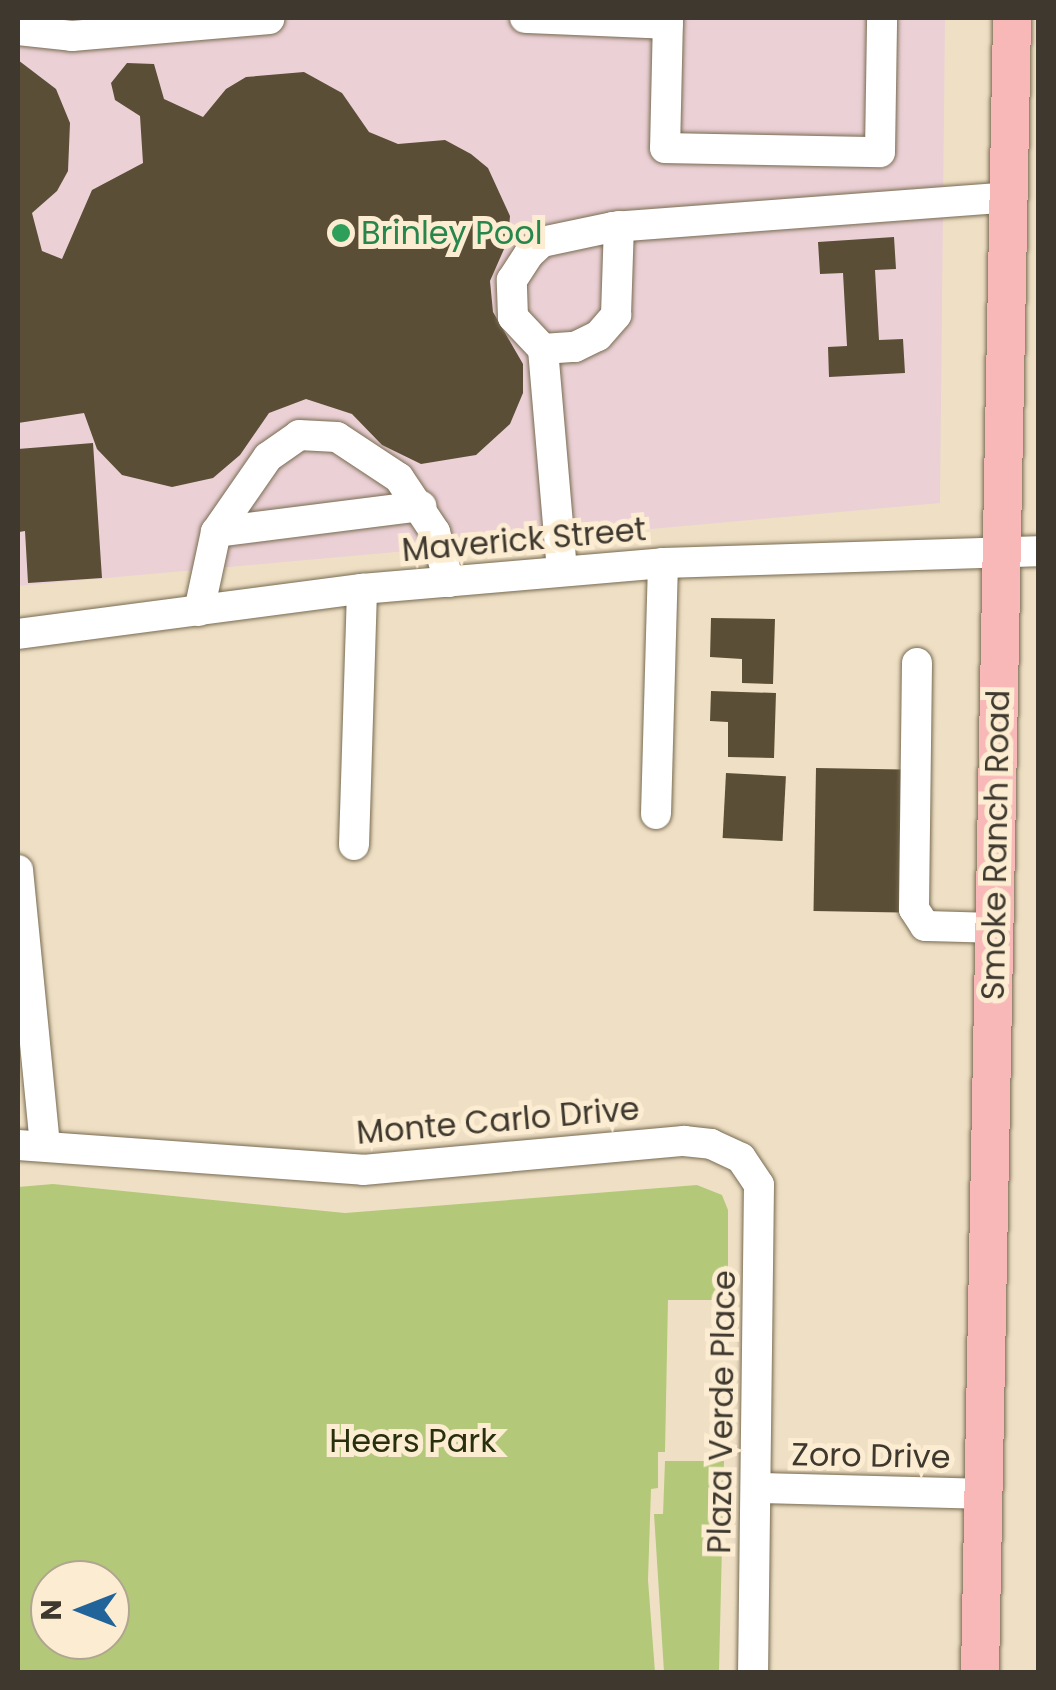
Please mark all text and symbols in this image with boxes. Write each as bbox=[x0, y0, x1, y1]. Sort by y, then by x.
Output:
place label: Brinley Pool bbox=[361, 214, 543, 252]
marker: Brinley Pool bbox=[330, 222, 352, 244]
street label: Maverick Street bbox=[400, 510, 648, 570]
street label: Smoke Ranch Road bbox=[974, 690, 1018, 1000]
street label: Monte Carlo Drive bbox=[355, 1089, 641, 1153]
street label: Plaza Verde Place bbox=[700, 1270, 744, 1554]
park label: Heers Park bbox=[329, 1422, 497, 1460]
street label: Zoro Drive bbox=[791, 1435, 951, 1477]
north arrow bbox=[30, 1560, 130, 1660]
text: N bbox=[32, 1599, 71, 1621]

